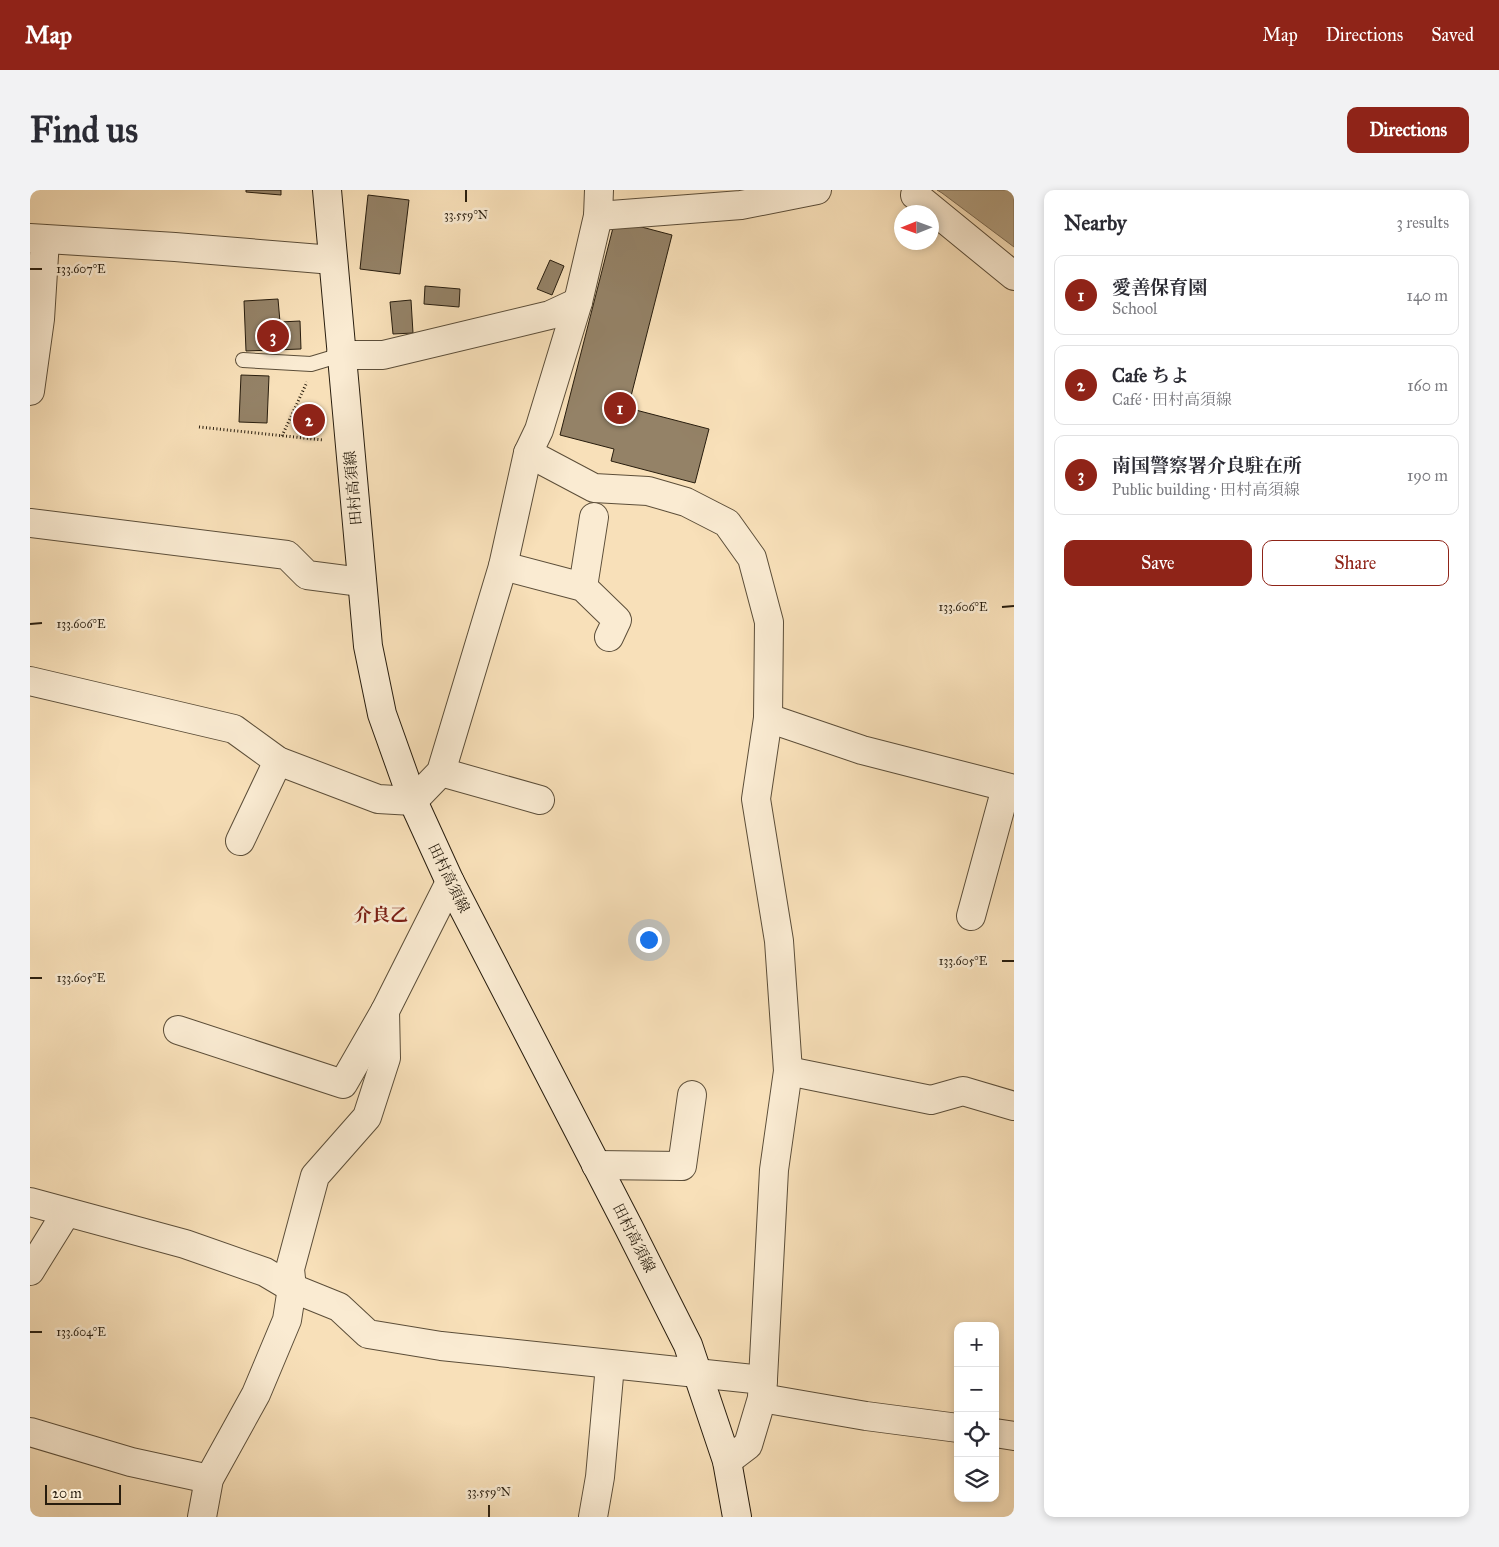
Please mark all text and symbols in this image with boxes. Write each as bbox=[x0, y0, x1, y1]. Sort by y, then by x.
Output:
text: Map bbox=[25, 20, 72, 50]
text: Map bbox=[1262, 24, 1298, 46]
text: Directions bbox=[1326, 24, 1403, 46]
text: Saved bbox=[1431, 24, 1474, 46]
button: Directions bbox=[1347, 107, 1469, 153]
text: Find us bbox=[30, 109, 138, 152]
north arrow bbox=[894, 205, 939, 250]
text: 33.559°N bbox=[444, 208, 488, 222]
text: Nearby bbox=[1064, 210, 1127, 236]
text: 3 results bbox=[1396, 213, 1449, 232]
text: 133.607°E bbox=[56, 262, 106, 276]
text: 愛善保育園 bbox=[1112, 276, 1207, 299]
text: 1 bbox=[1078, 286, 1084, 305]
text: 140 m bbox=[1407, 286, 1448, 305]
text: School bbox=[1112, 299, 1157, 318]
pin: 3 bbox=[257, 317, 289, 355]
text: Cafe ちよ bbox=[1112, 364, 1189, 387]
text: 2 bbox=[1077, 376, 1085, 395]
text: 160 m bbox=[1407, 376, 1448, 395]
pin: 1 bbox=[604, 389, 636, 427]
text: Café · 田村高須線 bbox=[1112, 390, 1232, 409]
pin: 2 bbox=[293, 401, 325, 439]
street label: 田村高須線 bbox=[341, 450, 365, 526]
text: 南国警察署介良駐在所 bbox=[1112, 454, 1302, 477]
text: 3 bbox=[1078, 466, 1084, 485]
text: 190 m bbox=[1407, 466, 1448, 485]
text: Public building · 田村高須線 bbox=[1112, 480, 1300, 499]
button: Save bbox=[1064, 540, 1252, 586]
button: Share bbox=[1262, 540, 1449, 586]
text: 133.606°E bbox=[938, 600, 988, 614]
text: 133.606°E bbox=[56, 617, 106, 631]
street label: 田村高須線 bbox=[424, 840, 474, 916]
district label: 介良乙 bbox=[354, 904, 408, 926]
your location bbox=[636, 927, 662, 953]
text: 133.605°E bbox=[939, 954, 988, 968]
text: 133.605°E bbox=[57, 971, 106, 985]
street label: 田村高須線 bbox=[609, 1200, 659, 1276]
map controls bbox=[954, 1322, 999, 1502]
button: + bbox=[954, 1322, 999, 1367]
text: 133.604°E bbox=[56, 1325, 106, 1339]
button: − bbox=[954, 1367, 999, 1412]
button: locate bbox=[954, 1412, 999, 1457]
button: layers bbox=[954, 1457, 999, 1502]
scale bar bbox=[45, 1482, 121, 1505]
text: 20 m bbox=[52, 1485, 82, 1502]
text: 33.559°N bbox=[467, 1485, 511, 1499]

